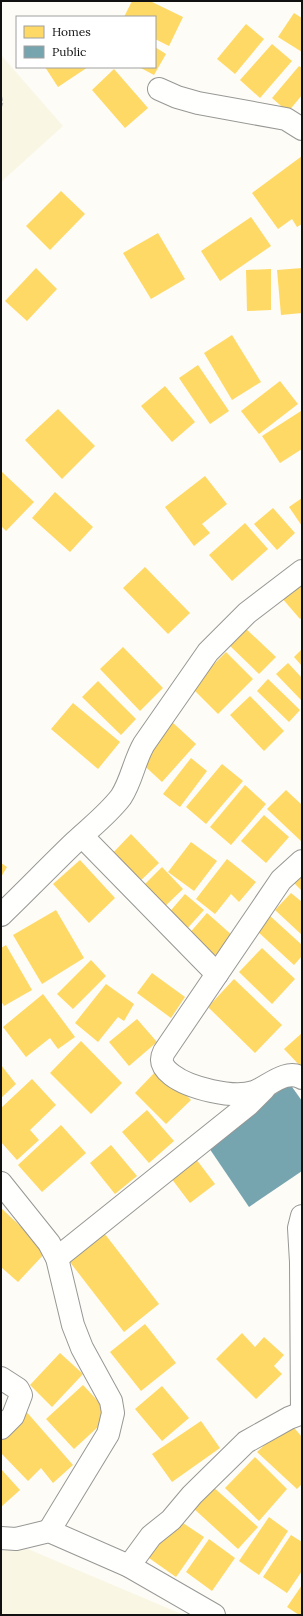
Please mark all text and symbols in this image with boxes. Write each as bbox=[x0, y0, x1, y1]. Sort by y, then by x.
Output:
legend bbox=[16, 16, 156, 68]
text: Homes bbox=[52, 24, 91, 39]
text: Public bbox=[52, 44, 86, 59]

